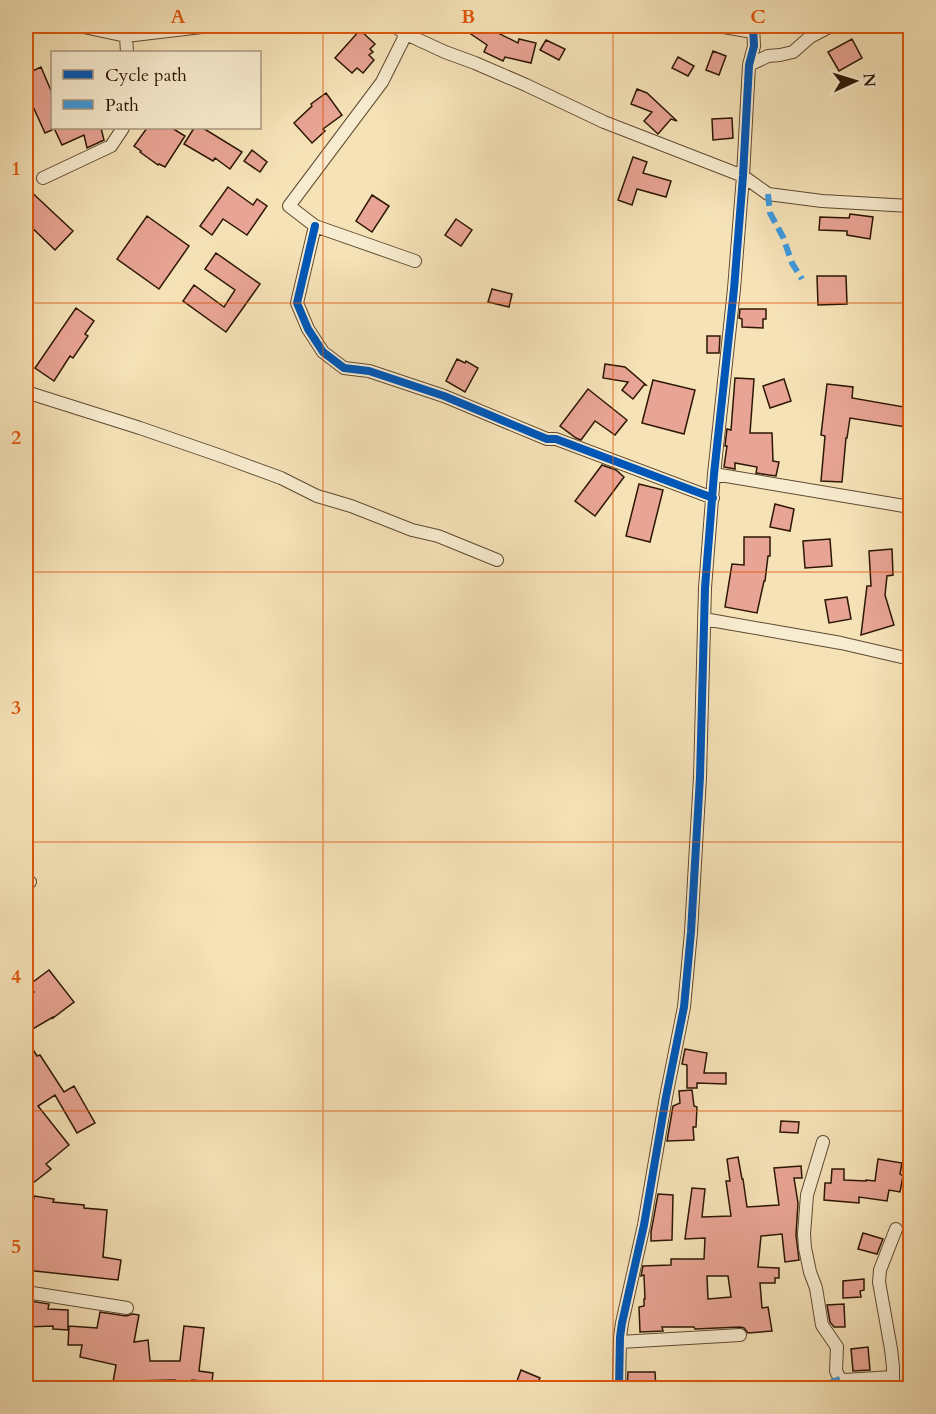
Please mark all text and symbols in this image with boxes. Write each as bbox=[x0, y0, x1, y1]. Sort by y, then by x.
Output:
text: A bbox=[170, 3, 186, 30]
text: B bbox=[461, 3, 475, 30]
text: C bbox=[750, 3, 766, 30]
legend bbox=[51, 51, 261, 129]
north arrow bbox=[825, 51, 885, 111]
text: Cycle path bbox=[105, 63, 187, 88]
text: N bbox=[858, 72, 880, 88]
text: Path bbox=[105, 93, 139, 118]
text: 1 bbox=[11, 155, 21, 182]
text: 2 bbox=[11, 424, 21, 451]
text: 3 bbox=[11, 694, 21, 721]
text: 4 bbox=[11, 963, 21, 990]
text: 5 bbox=[11, 1233, 21, 1260]

